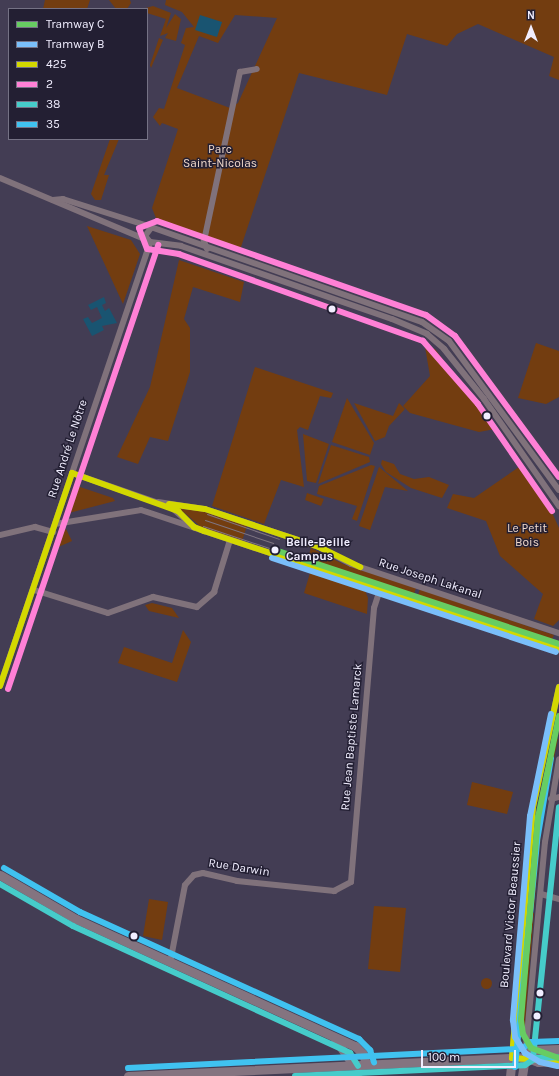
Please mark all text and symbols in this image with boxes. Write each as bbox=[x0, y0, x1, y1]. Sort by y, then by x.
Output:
legend bbox=[8, 8, 148, 140]
north arrow bbox=[511, 8, 551, 48]
text: N bbox=[527, 9, 535, 22]
text: Tramway C bbox=[46, 17, 104, 31]
text: Tramway B bbox=[46, 37, 105, 51]
text: 425 bbox=[46, 57, 66, 71]
text: 2 bbox=[46, 77, 53, 91]
text: 38 bbox=[46, 97, 60, 111]
text: 35 bbox=[46, 117, 60, 131]
park label: Parc Saint-Nicolas bbox=[183, 143, 257, 171]
unlabelled marker bbox=[327, 304, 337, 314]
street label: Rue André Le Nôtre bbox=[45, 398, 91, 500]
unlabelled marker bbox=[482, 411, 492, 421]
park label: Le Petit Bois bbox=[507, 522, 547, 550]
place label: Belle-Beille Campus bbox=[286, 536, 350, 564]
marker: Belle-Beille Campus bbox=[268, 543, 282, 557]
street label: Rue Joseph Lakanal bbox=[377, 556, 483, 602]
street label: Rue Jean Baptiste Lamarck bbox=[338, 663, 366, 811]
street label: Boulevard Victor Beaussier bbox=[497, 841, 525, 989]
street label: Rue Darwin bbox=[207, 856, 271, 880]
unlabelled marker bbox=[129, 931, 139, 941]
unlabelled marker bbox=[535, 988, 545, 998]
unlabelled marker bbox=[532, 1011, 542, 1021]
scale bar bbox=[423, 1042, 518, 1068]
text: 100 m bbox=[428, 1050, 460, 1064]

